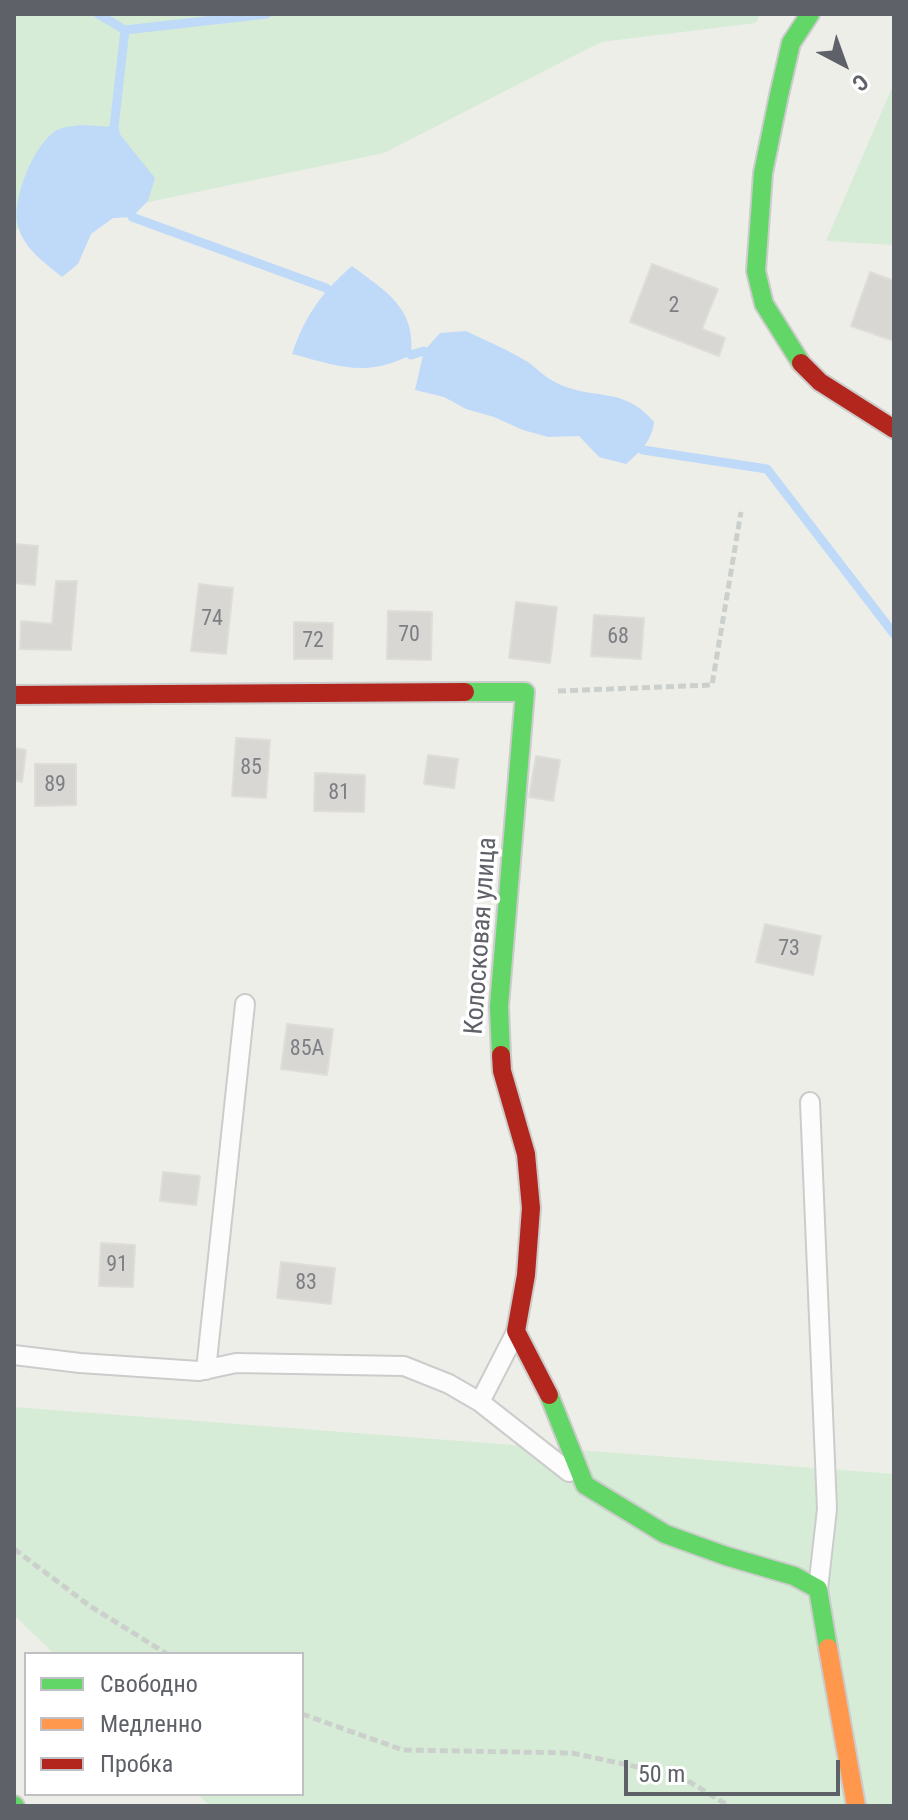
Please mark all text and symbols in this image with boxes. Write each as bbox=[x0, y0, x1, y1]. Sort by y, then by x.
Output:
north arrow bbox=[804, 24, 884, 104]
text: С bbox=[847, 69, 873, 96]
house number: 2 bbox=[669, 293, 679, 319]
house number: 74 bbox=[201, 606, 223, 632]
house number: 70 bbox=[398, 622, 420, 648]
house number: 68 bbox=[607, 624, 629, 650]
house number: 72 bbox=[302, 628, 324, 654]
house number: 85 bbox=[240, 755, 262, 781]
house number: 89 bbox=[44, 772, 66, 798]
house number: 81 bbox=[328, 780, 350, 806]
street label: Колосковая улица bbox=[460, 836, 504, 1036]
house number: 73 bbox=[778, 936, 800, 962]
house number: 85А bbox=[290, 1036, 324, 1062]
house number: 91 bbox=[106, 1252, 128, 1278]
house number: 83 bbox=[295, 1270, 317, 1296]
legend bbox=[24, 1652, 304, 1796]
text: Свободно bbox=[100, 1670, 198, 1698]
text: Медленно bbox=[100, 1710, 202, 1738]
scale bar bbox=[628, 1744, 844, 1794]
text: Пробка bbox=[100, 1750, 173, 1778]
text: 50 m bbox=[638, 1760, 685, 1788]

